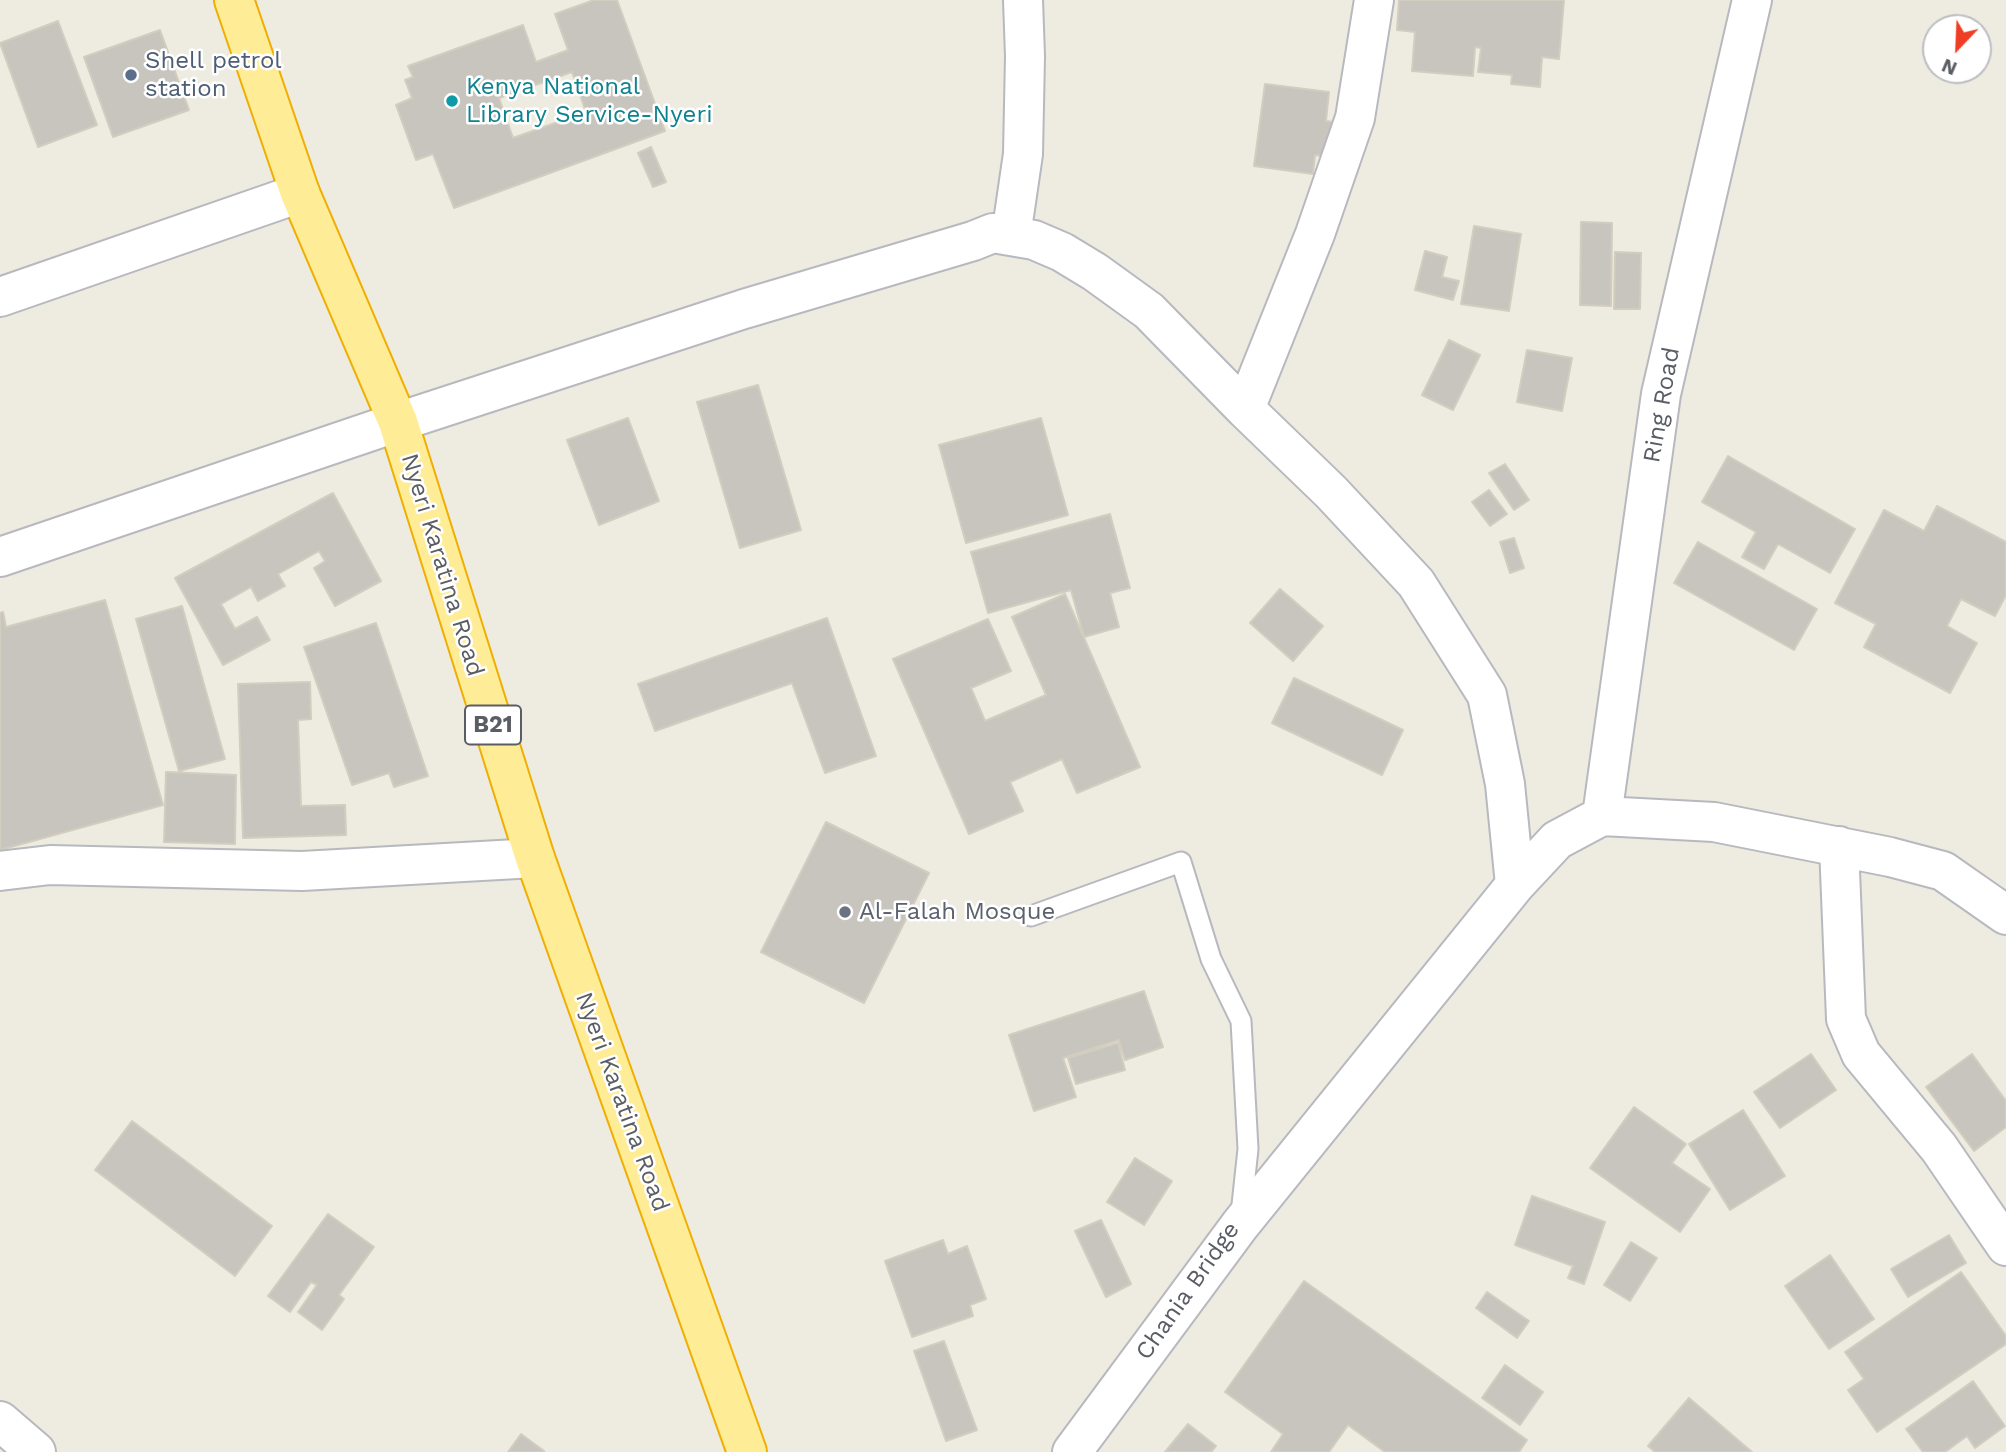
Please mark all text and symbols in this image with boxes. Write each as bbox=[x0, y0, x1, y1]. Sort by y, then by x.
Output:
north arrow bbox=[1922, 14, 1992, 84]
place label: Shell petrol station bbox=[145, 47, 282, 103]
text: N bbox=[1938, 54, 1960, 80]
marker: Shell petrol station bbox=[123, 67, 139, 83]
place label: Kenya National Library Service-Nyeri bbox=[466, 73, 713, 129]
marker: Kenya National Library Service-Nyeri bbox=[444, 93, 460, 109]
street label: Ring Road bbox=[1638, 345, 1686, 465]
street label: Nyeri Karatina Road bbox=[394, 450, 490, 680]
road number: B21 bbox=[465, 706, 521, 744]
place label: Al-Falah Mosque bbox=[859, 898, 1055, 926]
marker: Al-Falah Mosque bbox=[837, 904, 853, 920]
street label: Nyeri Karatina Road bbox=[569, 988, 675, 1216]
street label: Chania Bridge bbox=[1130, 1217, 1246, 1365]

